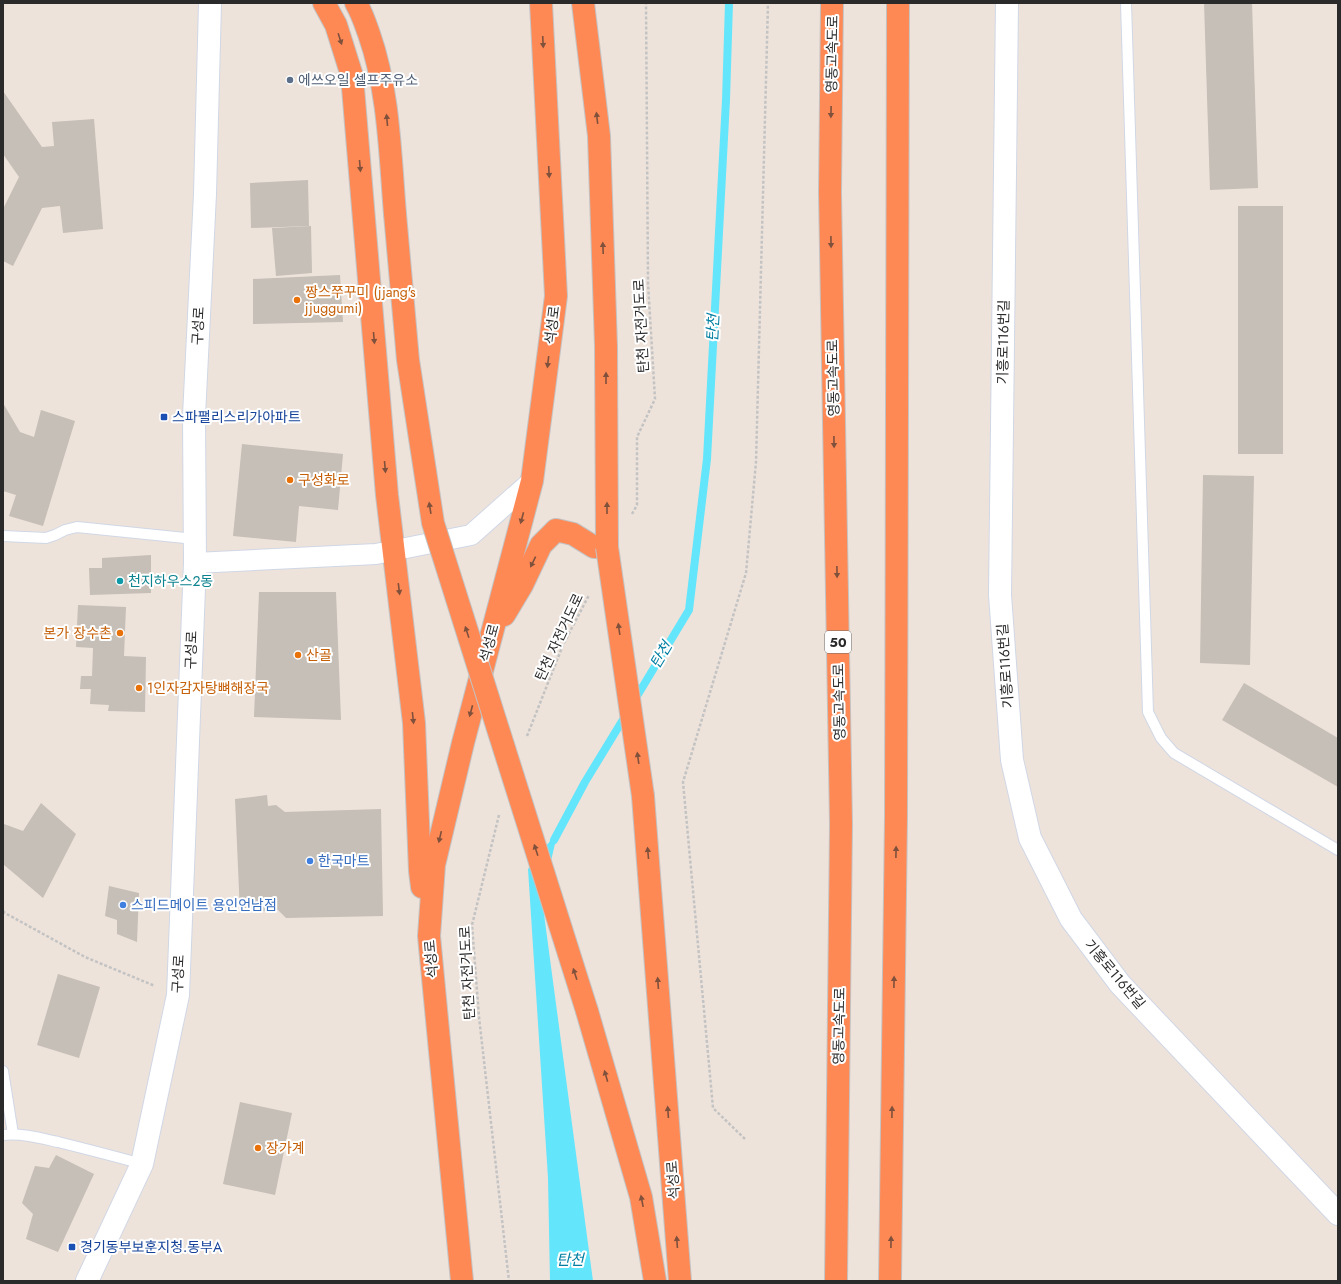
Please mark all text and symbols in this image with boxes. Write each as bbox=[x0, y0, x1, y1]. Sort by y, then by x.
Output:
street label: 영동고속도로 bbox=[821, 15, 843, 93]
one-way arrow bbox=[337, 33, 343, 45]
one-way arrow bbox=[539, 36, 546, 48]
place label: 에쓰오일 셀프주유소 bbox=[298, 70, 418, 90]
marker: 에쓰오일 셀프주유소 bbox=[285, 75, 295, 85]
one-way arrow bbox=[828, 106, 834, 119]
one-way arrow bbox=[594, 112, 600, 124]
one-way arrow bbox=[383, 114, 390, 126]
one-way arrow bbox=[356, 160, 363, 172]
one-way arrow bbox=[546, 166, 553, 178]
one-way arrow bbox=[828, 236, 834, 249]
one-way arrow bbox=[599, 242, 606, 254]
street label: 탄천 자전거도로 bbox=[629, 278, 653, 374]
place label: 짱스쭈꾸미 (jjang's jjuggumi) bbox=[304, 282, 416, 318]
marker: 짱스쭈꾸미 (jjang's jjuggumi) bbox=[292, 295, 302, 305]
street label: 기흥로116번길 bbox=[992, 299, 1014, 385]
street label: 석성로 bbox=[540, 304, 564, 345]
street label: 구성로 bbox=[187, 306, 209, 346]
water label: 탄천 bbox=[701, 311, 725, 342]
one-way arrow bbox=[370, 332, 377, 344]
street label: 영동고속도로 bbox=[822, 339, 844, 417]
one-way arrow bbox=[545, 356, 551, 368]
one-way arrow bbox=[603, 371, 609, 384]
place label: 스파팰리스리가아파트 bbox=[172, 407, 301, 427]
marker: 스파팰리스리가아파트 bbox=[159, 412, 169, 422]
one-way arrow bbox=[831, 436, 838, 448]
one-way arrow bbox=[381, 461, 388, 473]
place label: 구성화로 bbox=[298, 470, 350, 490]
marker: 구성화로 bbox=[285, 475, 295, 485]
one-way arrow bbox=[604, 501, 610, 514]
one-way arrow bbox=[427, 502, 433, 514]
one-way arrow bbox=[519, 512, 525, 524]
one-way arrow bbox=[530, 556, 536, 568]
one-way arrow bbox=[834, 566, 840, 579]
place label: 천지하우스2동 bbox=[128, 571, 213, 591]
marker: 천지하우스2동 bbox=[115, 576, 125, 586]
one-way arrow bbox=[395, 583, 402, 595]
street label: 탄천 자전거도로 bbox=[530, 590, 588, 684]
street label: 석성로 bbox=[474, 622, 504, 664]
place label: 본가 장수촌 bbox=[43, 623, 112, 643]
one-way arrow bbox=[616, 623, 622, 635]
street label: 기흥로116번길 bbox=[992, 623, 1018, 709]
one-way arrow bbox=[464, 626, 470, 638]
marker: 본가 장수촌 bbox=[115, 628, 125, 638]
street label: 구성로 bbox=[180, 630, 202, 670]
road number: 50 bbox=[825, 631, 851, 653]
water label: 탄천 bbox=[644, 636, 679, 672]
place label: 산골 bbox=[306, 645, 332, 665]
marker: 산골 bbox=[293, 650, 303, 660]
street label: 영동고속도로 bbox=[828, 663, 850, 741]
place label: 1인자감자탕뼈해장국 bbox=[147, 678, 269, 698]
marker: 1인자감자탕뼈해장국 bbox=[134, 683, 144, 693]
one-way arrow bbox=[468, 705, 474, 717]
one-way arrow bbox=[410, 712, 417, 724]
one-way arrow bbox=[635, 752, 641, 764]
one-way arrow bbox=[437, 831, 443, 844]
one-way arrow bbox=[533, 843, 539, 855]
one-way arrow bbox=[893, 845, 899, 858]
one-way arrow bbox=[645, 847, 651, 859]
place label: 한국마트 bbox=[318, 851, 370, 871]
marker: 한국마트 bbox=[305, 856, 315, 866]
place label: 스피드메이트 용인언남점 bbox=[131, 895, 277, 915]
marker: 스피드메이트 용인언남점 bbox=[118, 900, 128, 910]
street label: 탄천 자전거도로 bbox=[455, 925, 479, 1021]
street label: 기흥로116번길 bbox=[1080, 935, 1150, 1013]
street label: 석성로 bbox=[419, 939, 443, 979]
street label: 구성로 bbox=[167, 954, 189, 994]
one-way arrow bbox=[572, 967, 578, 979]
one-way arrow bbox=[891, 975, 897, 988]
one-way arrow bbox=[655, 977, 662, 989]
street label: 영동고속도로 bbox=[828, 987, 850, 1065]
one-way arrow bbox=[603, 1070, 609, 1082]
one-way arrow bbox=[664, 1106, 671, 1118]
one-way arrow bbox=[889, 1106, 896, 1118]
place label: 장가계 bbox=[266, 1138, 305, 1158]
marker: 장가계 bbox=[253, 1143, 263, 1153]
street label: 석성로 bbox=[662, 1160, 684, 1200]
one-way arrow bbox=[638, 1195, 644, 1207]
one-way arrow bbox=[888, 1235, 894, 1248]
one-way arrow bbox=[674, 1236, 681, 1248]
place label: 경기동부보훈지청.동부A bbox=[80, 1237, 223, 1257]
marker: 경기동부보훈지청.동부A bbox=[67, 1242, 77, 1252]
water label: 탄천 bbox=[556, 1249, 586, 1271]

